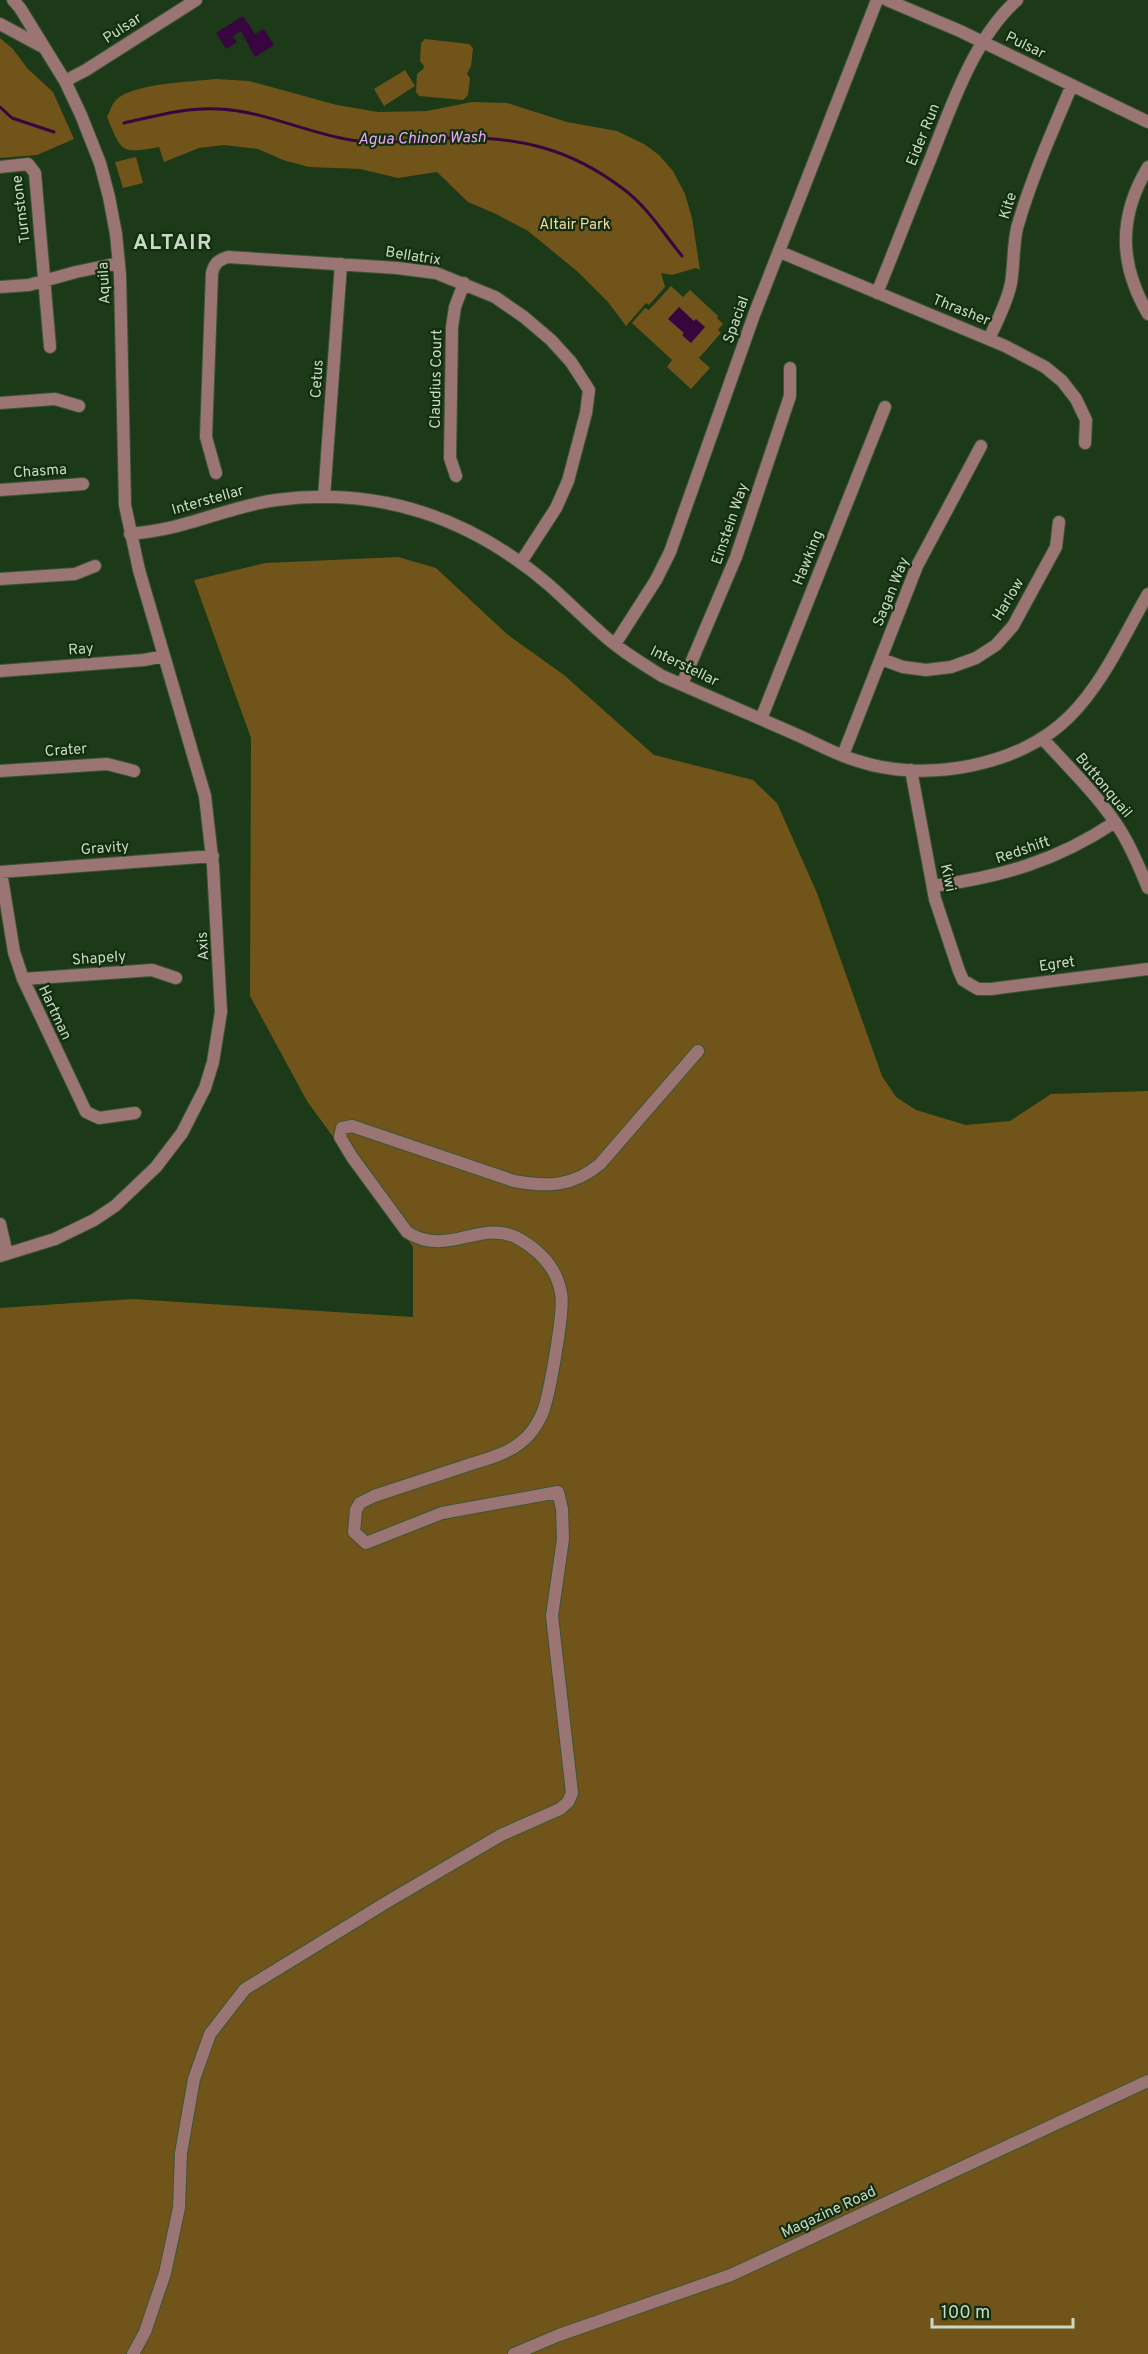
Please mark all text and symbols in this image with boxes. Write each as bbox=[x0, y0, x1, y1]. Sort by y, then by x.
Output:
street label: Pulsar bbox=[100, 9, 146, 49]
street label: Pulsar bbox=[1002, 28, 1048, 64]
street label: Eider Run bbox=[903, 101, 945, 169]
water label: Agua Chinon Wash bbox=[358, 128, 486, 150]
street label: Turnstone bbox=[8, 174, 36, 244]
street label: Kite bbox=[996, 190, 1022, 222]
park label: Altair Park bbox=[539, 216, 611, 235]
district label: ALTAIR bbox=[133, 230, 213, 257]
street label: Bellatrix bbox=[384, 243, 442, 271]
street label: Aquila bbox=[94, 261, 116, 305]
street label: Thrasher bbox=[929, 291, 993, 331]
street label: Spacial bbox=[720, 294, 754, 346]
street label: Claudius Court bbox=[427, 329, 447, 429]
street label: Cetus bbox=[307, 359, 329, 399]
street label: Chasma bbox=[12, 461, 68, 483]
street label: Einstein Way bbox=[708, 481, 754, 567]
street label: Interstellar bbox=[170, 482, 246, 520]
street label: Hawking bbox=[789, 528, 829, 588]
street label: Sagan Way bbox=[869, 554, 915, 630]
street label: Harlow bbox=[989, 575, 1029, 625]
street label: Ray bbox=[68, 640, 95, 660]
street label: Interstellar bbox=[647, 642, 722, 692]
street label: Crater bbox=[44, 740, 88, 762]
street label: Buttonquail bbox=[1070, 750, 1136, 822]
street label: Redshift bbox=[993, 833, 1053, 869]
street label: Gravity bbox=[80, 838, 130, 860]
street label: Kiwi bbox=[935, 862, 959, 894]
street label: Axis bbox=[194, 931, 214, 961]
street label: Shapely bbox=[71, 948, 127, 970]
street label: Egret bbox=[1038, 953, 1076, 977]
street label: Hartman bbox=[33, 982, 75, 1044]
street label: Magazine Road bbox=[779, 2183, 879, 2243]
scale bar bbox=[932, 2291, 1073, 2329]
text: 100 m bbox=[941, 2302, 990, 2325]

